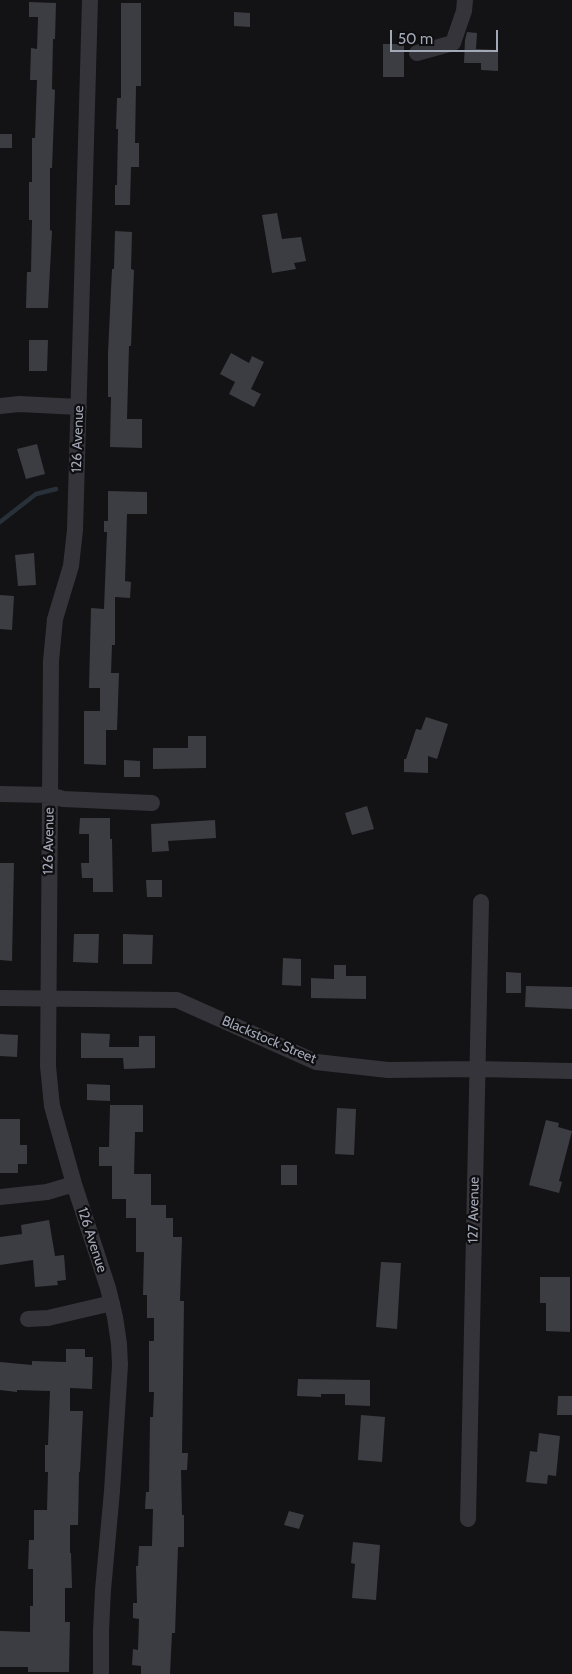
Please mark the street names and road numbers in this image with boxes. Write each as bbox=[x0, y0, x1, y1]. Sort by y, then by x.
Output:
street label: 126 Avenue bbox=[68, 405, 88, 473]
street label: 126 Avenue bbox=[40, 807, 58, 875]
street label: Blackstock Street bbox=[219, 1013, 319, 1067]
street label: 127 Avenue bbox=[465, 1177, 483, 1243]
street label: 126 Avenue bbox=[74, 1205, 110, 1275]

